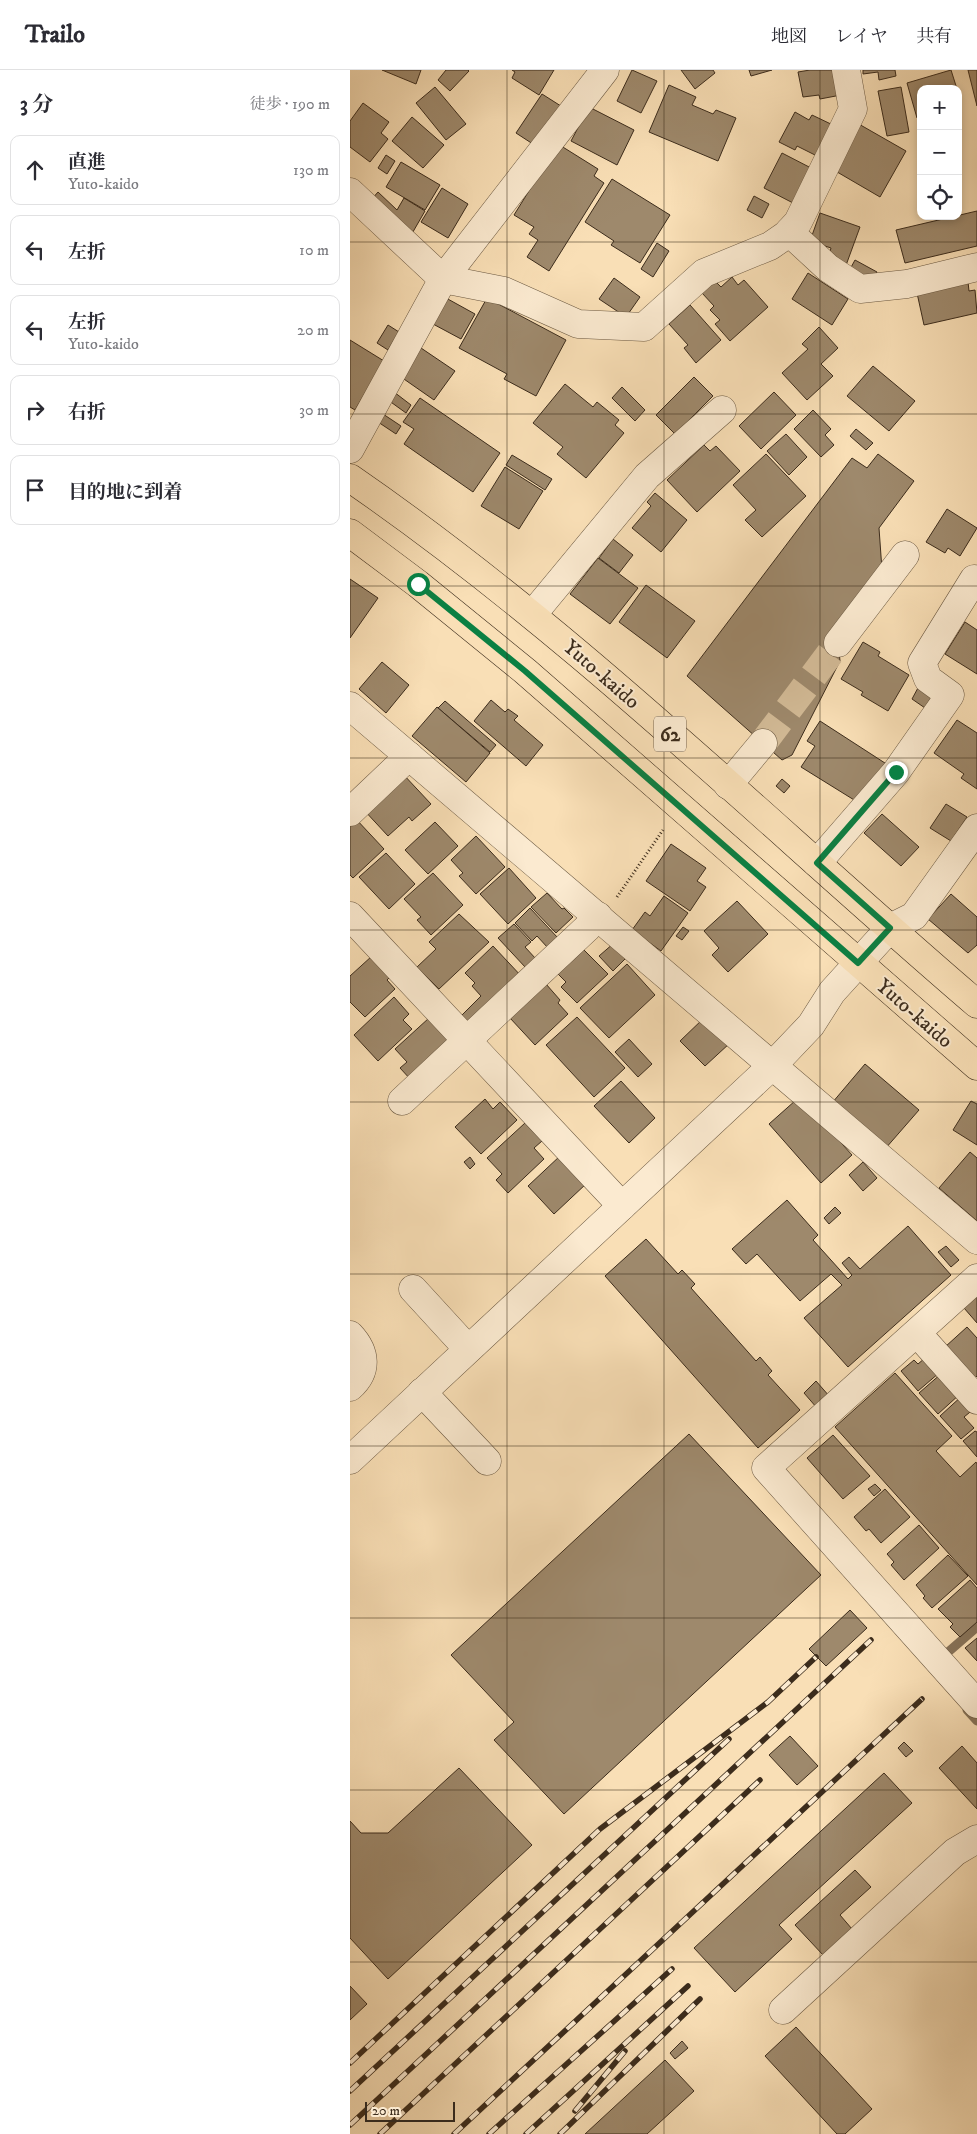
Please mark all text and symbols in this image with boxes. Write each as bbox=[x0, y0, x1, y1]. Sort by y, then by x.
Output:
text: Trailo bbox=[25, 20, 85, 50]
text: 地図 bbox=[771, 26, 807, 48]
text: レイヤ bbox=[835, 26, 888, 48]
text: 共有 bbox=[916, 26, 952, 48]
map controls bbox=[917, 85, 962, 220]
button: + bbox=[917, 85, 962, 130]
text: 3 分 bbox=[20, 92, 53, 118]
text: 徒歩 · 190 m bbox=[249, 94, 330, 114]
button: − bbox=[917, 130, 962, 175]
text: 直進 bbox=[68, 151, 106, 174]
icon: ahead bbox=[21, 156, 49, 184]
text: 130 m bbox=[293, 160, 329, 180]
text: Yuto-kaido bbox=[68, 174, 139, 194]
button: locate bbox=[917, 175, 962, 220]
icon: left bbox=[21, 236, 49, 264]
text: 10 m bbox=[299, 240, 329, 260]
text: 左折 bbox=[68, 241, 106, 264]
text: 左折 bbox=[68, 311, 106, 334]
icon: left bbox=[21, 316, 49, 344]
text: 20 m bbox=[297, 320, 329, 340]
text: Yuto-kaido bbox=[68, 334, 139, 354]
icon: right bbox=[21, 396, 49, 424]
text: 30 m bbox=[299, 400, 329, 420]
text: 右折 bbox=[68, 401, 106, 424]
icon: arrive bbox=[21, 476, 49, 504]
text: 目的地に到着 bbox=[68, 481, 182, 504]
route start bbox=[407, 573, 430, 596]
street label: Yuto-kaido bbox=[558, 634, 645, 715]
road number: 62 bbox=[654, 716, 686, 752]
route end bbox=[885, 761, 908, 784]
street label: Yuto-kaido bbox=[871, 973, 958, 1054]
scale bar bbox=[365, 2099, 455, 2122]
text: 20 m bbox=[372, 2102, 400, 2120]

